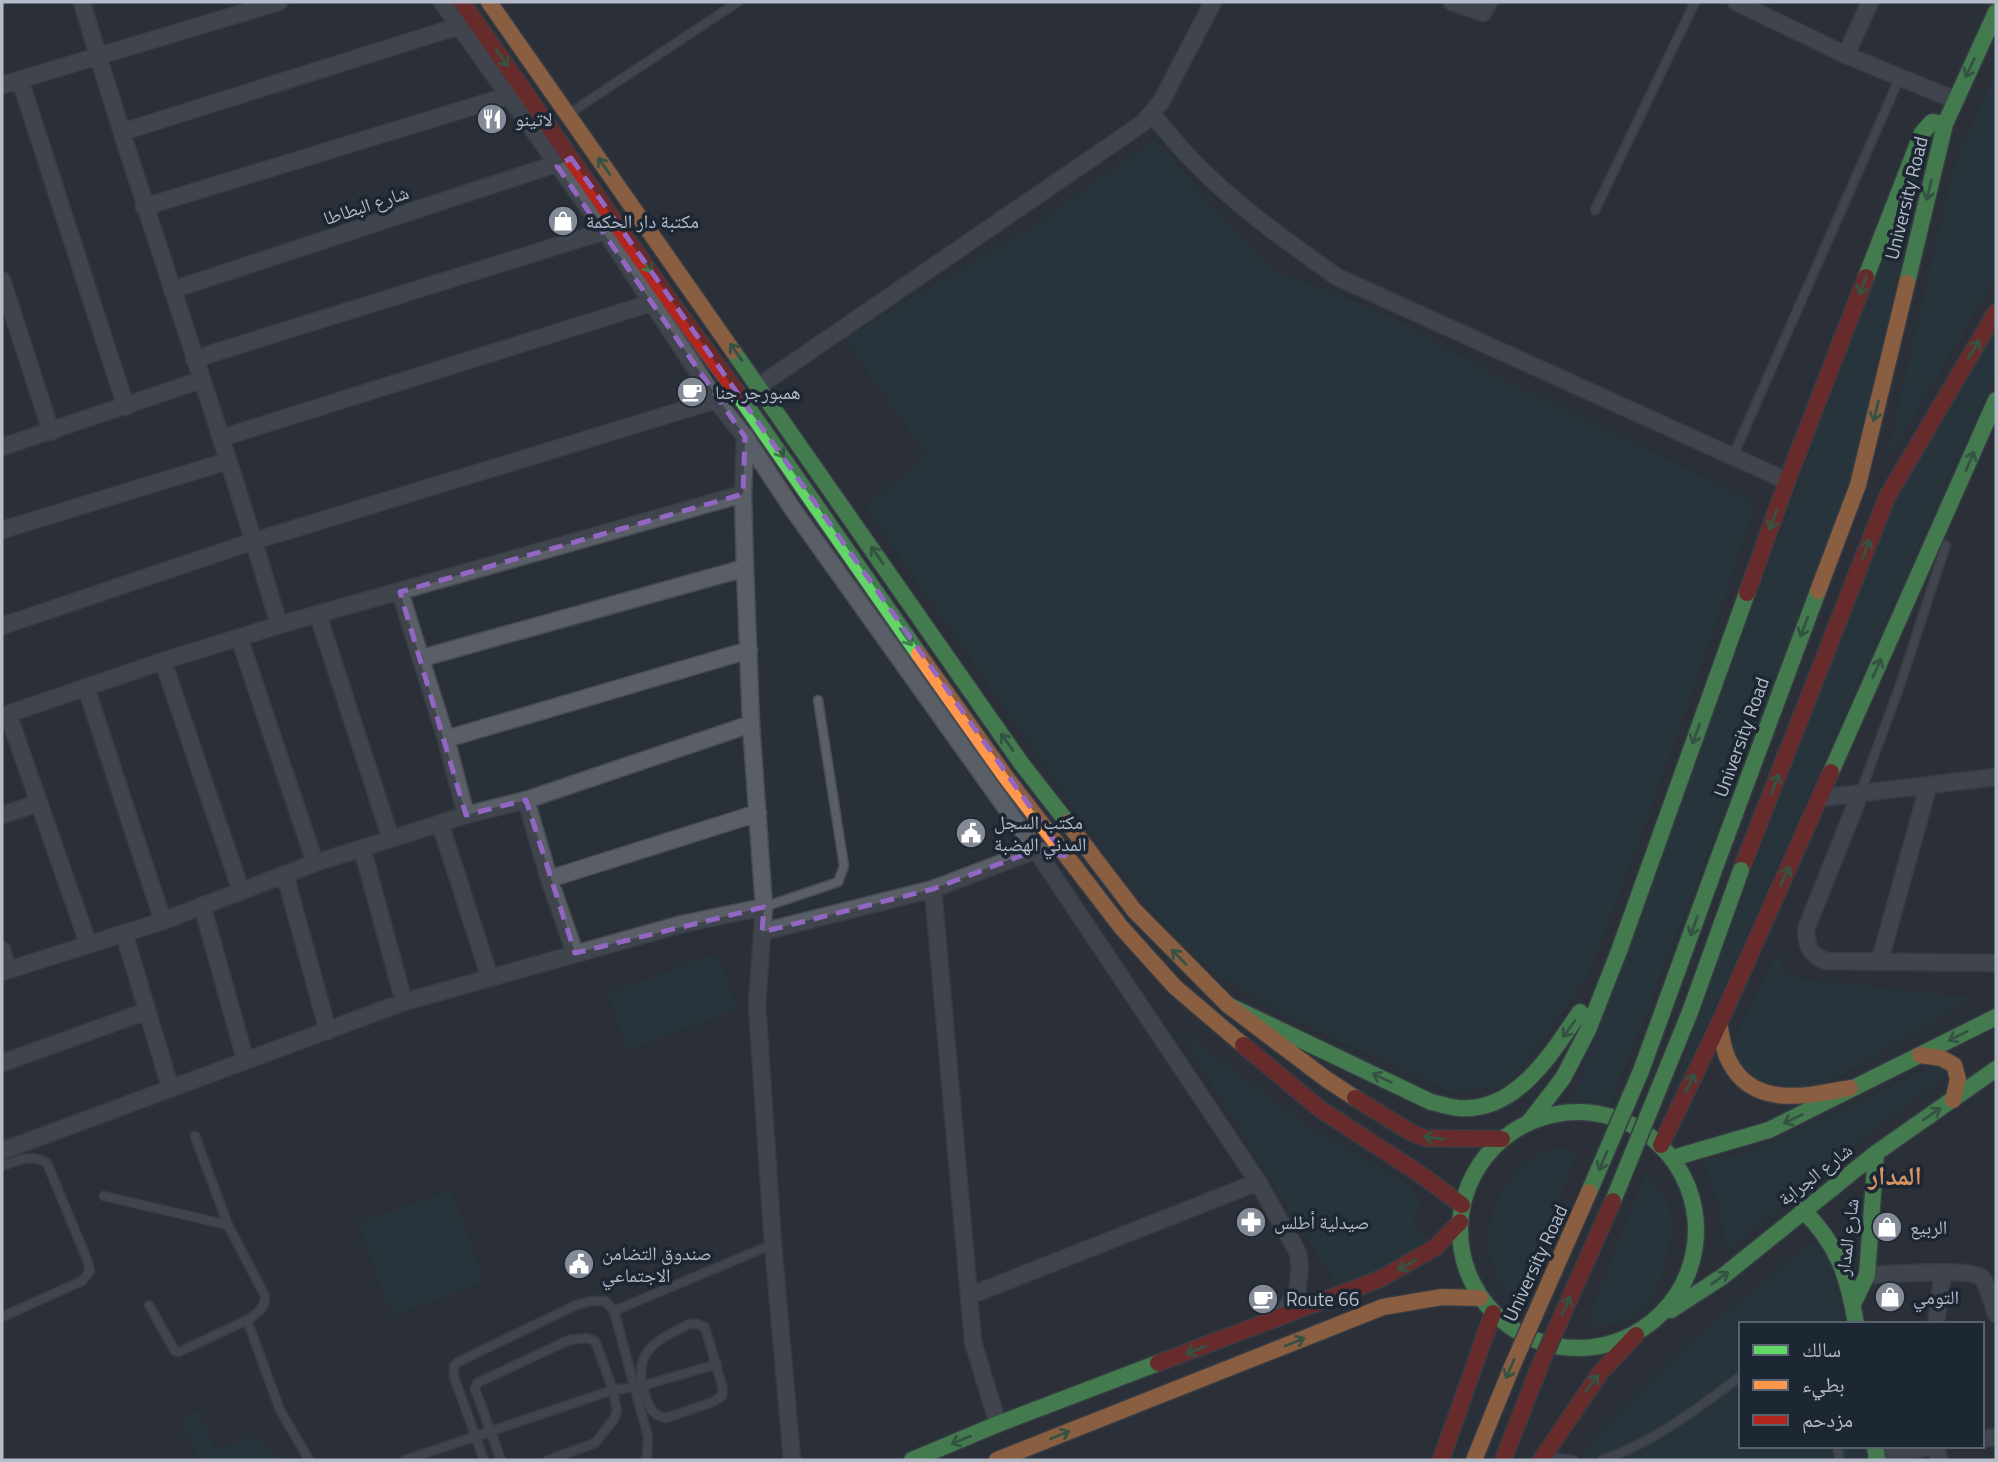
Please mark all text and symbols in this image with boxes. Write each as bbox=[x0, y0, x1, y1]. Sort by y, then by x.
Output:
one-way arrow bbox=[495, 48, 509, 67]
one-way arrow bbox=[1963, 56, 1976, 78]
restaurant icon: لاتينو bbox=[475, 102, 509, 136]
place label: لاتينو bbox=[515, 104, 553, 133]
street label: University Road bbox=[1876, 133, 1935, 262]
one-way arrow bbox=[597, 157, 612, 176]
street label: شارع البطاطا bbox=[319, 177, 412, 232]
one-way arrow bbox=[1922, 178, 1935, 201]
shop icon: مكتبة دار الحكمة bbox=[546, 204, 580, 238]
place label: مكتبة دار الحكمة bbox=[586, 206, 699, 235]
one-way arrow bbox=[639, 254, 653, 273]
one-way arrow bbox=[1856, 273, 1869, 295]
one-way arrow bbox=[1968, 340, 1982, 360]
one-way arrow bbox=[728, 343, 743, 362]
cafe icon: همبورجر جنا bbox=[675, 375, 709, 409]
place label: همبورجر جنا bbox=[715, 377, 801, 406]
one-way arrow bbox=[1868, 399, 1882, 422]
one-way arrow bbox=[771, 439, 785, 458]
one-way arrow bbox=[1964, 450, 1977, 472]
one-way arrow bbox=[1766, 509, 1778, 531]
one-way arrow bbox=[1861, 539, 1874, 561]
one-way arrow bbox=[870, 546, 884, 565]
one-way arrow bbox=[1797, 615, 1809, 637]
one-way arrow bbox=[899, 627, 914, 646]
one-way arrow bbox=[1871, 658, 1884, 679]
street label: University Road bbox=[1705, 673, 1776, 801]
one-way arrow bbox=[1689, 723, 1701, 745]
one-way arrow bbox=[1000, 733, 1014, 752]
one-way arrow bbox=[1769, 773, 1782, 795]
place label: مكتب السجل المدني الهضبة bbox=[994, 807, 1087, 860]
public building icon: مكتب السجل المدني الهضبة bbox=[954, 816, 988, 850]
one-way arrow bbox=[1778, 866, 1792, 887]
one-way arrow bbox=[1686, 915, 1699, 937]
one-way arrow bbox=[1171, 949, 1188, 966]
one-way arrow bbox=[1562, 1019, 1576, 1038]
one-way arrow bbox=[1948, 1029, 1969, 1043]
one-way arrow bbox=[1372, 1071, 1393, 1084]
one-way arrow bbox=[1684, 1073, 1698, 1094]
one-way arrow bbox=[1922, 1107, 1941, 1121]
one-way arrow bbox=[1783, 1113, 1804, 1126]
one-way arrow bbox=[1423, 1132, 1446, 1145]
street label: شارع الجرابة bbox=[1771, 1135, 1858, 1212]
one-way arrow bbox=[1596, 1150, 1609, 1171]
district label: المدار bbox=[1867, 1156, 1922, 1195]
street label: شارع المدار bbox=[1827, 1197, 1866, 1278]
street label: University Road bbox=[1495, 1200, 1574, 1326]
pharmacy icon: صيدلية أطلس bbox=[1234, 1205, 1268, 1239]
place label: صيدلية أطلس bbox=[1274, 1207, 1369, 1236]
shop icon: الربيع bbox=[1870, 1210, 1904, 1244]
place label: الربيع bbox=[1910, 1212, 1947, 1241]
place label: صندوق التضامن الاجتماعي bbox=[602, 1238, 712, 1291]
public building icon: صندوق التضامن الاجتماعي bbox=[562, 1247, 596, 1281]
one-way arrow bbox=[1397, 1258, 1417, 1272]
one-way arrow bbox=[1710, 1271, 1729, 1285]
shop icon: التومي bbox=[1873, 1280, 1907, 1314]
cafe icon: Route 66 bbox=[1246, 1282, 1280, 1316]
place label: التومي bbox=[1913, 1282, 1959, 1313]
place label: Route 66 bbox=[1286, 1284, 1359, 1313]
one-way arrow bbox=[1560, 1296, 1573, 1318]
legend bbox=[1739, 1322, 1984, 1448]
text: سالك bbox=[1802, 1333, 1841, 1365]
one-way arrow bbox=[1283, 1334, 1305, 1347]
one-way arrow bbox=[1186, 1345, 1208, 1357]
one-way arrow bbox=[1503, 1357, 1516, 1379]
text: بطيء bbox=[1802, 1368, 1845, 1401]
one-way arrow bbox=[1585, 1374, 1600, 1393]
text: مزدحم bbox=[1802, 1403, 1853, 1435]
one-way arrow bbox=[1049, 1427, 1071, 1440]
one-way arrow bbox=[950, 1434, 972, 1447]

